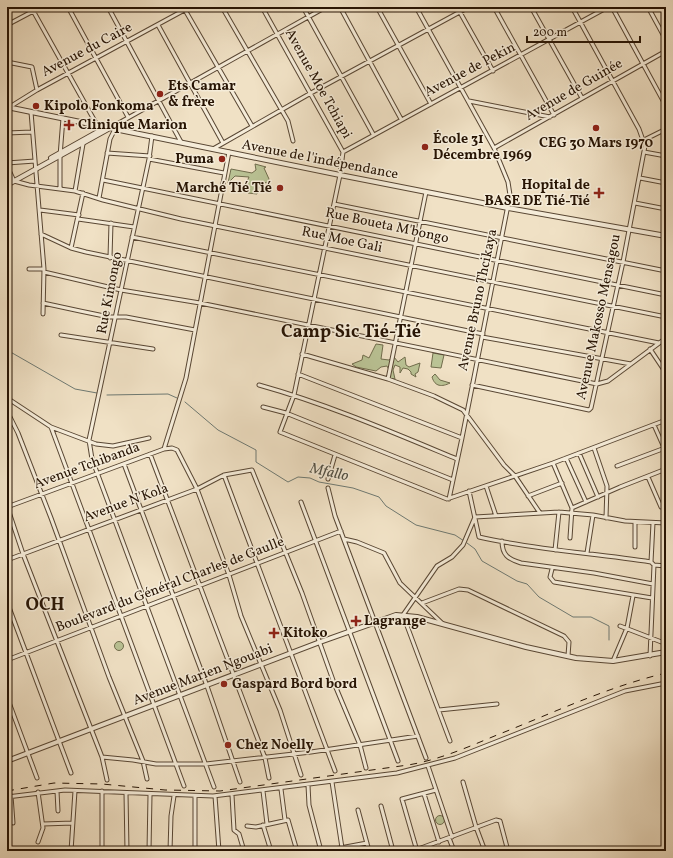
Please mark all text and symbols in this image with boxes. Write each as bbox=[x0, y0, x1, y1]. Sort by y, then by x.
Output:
street label: Avenue du Caire bbox=[38, 18, 136, 82]
scale bar bbox=[527, 18, 640, 44]
text: 200 m bbox=[533, 25, 567, 41]
street label: Avenue Moe Tchiapi bbox=[280, 26, 356, 142]
street label: Avenue de Pekin bbox=[421, 38, 519, 102]
street label: Avenue de Guinée bbox=[522, 54, 627, 126]
place label: Ets Camar & frère bbox=[168, 77, 236, 112]
marker: Ets Camar & frère bbox=[155, 89, 165, 99]
place label: Kipolo Fonkoma bbox=[44, 97, 154, 116]
marker: Kipolo Fonkoma bbox=[31, 101, 41, 111]
place label: Clinique Marion bbox=[78, 116, 187, 135]
marker: Clinique Marion bbox=[63, 119, 75, 131]
marker: CEG 30 Mars 1970 bbox=[591, 123, 601, 133]
place label: École 31 Décembre 1969 bbox=[433, 130, 532, 165]
place label: CEG 30 Mars 1970 bbox=[539, 134, 653, 153]
street label: Avenue de l'indépendance bbox=[240, 136, 400, 185]
marker: École 31 Décembre 1969 bbox=[420, 142, 430, 152]
place label: Puma bbox=[175, 150, 214, 169]
marker: Puma bbox=[217, 154, 227, 164]
place label: Hopital de BASE DE Tié-Tié bbox=[485, 176, 590, 211]
place label: Marché Tié Tié bbox=[176, 179, 272, 198]
marker: Marché Tié Tié bbox=[275, 183, 285, 193]
marker: Hopital de BASE DE Tié-Tié bbox=[593, 187, 605, 199]
street label: Rue Boueta M'bongo bbox=[323, 204, 451, 248]
street label: Rue Moe Gali bbox=[300, 222, 384, 258]
street label: Avenue Bruno Thcikaya bbox=[454, 227, 502, 373]
street label: Avenue Makosso Mensagou bbox=[572, 232, 626, 402]
street label: Rue Kimongo bbox=[93, 250, 127, 336]
district label: Camp Sic Tié-Tié bbox=[281, 320, 421, 345]
street label: Avenue Tchibanda bbox=[31, 438, 143, 494]
water label: Mfallo bbox=[307, 458, 350, 487]
street label: Avenue N'Kola bbox=[81, 479, 171, 527]
street label: Boulevard du Général Charles de Gaulle bbox=[53, 532, 287, 637]
district label: OCH bbox=[25, 593, 65, 618]
place label: Lagrange bbox=[364, 612, 426, 631]
marker: Lagrange bbox=[351, 616, 361, 626]
place label: Kitoko bbox=[283, 624, 328, 643]
marker: Kitoko bbox=[268, 627, 280, 639]
street label: Avenue Marien Ngouabi bbox=[130, 640, 276, 710]
place label: Gaspard Bord bord bbox=[232, 675, 358, 694]
marker: Gaspard Bord bord bbox=[219, 679, 229, 689]
place label: Chez Noelly bbox=[236, 736, 314, 755]
marker: Chez Noelly bbox=[223, 740, 233, 750]

